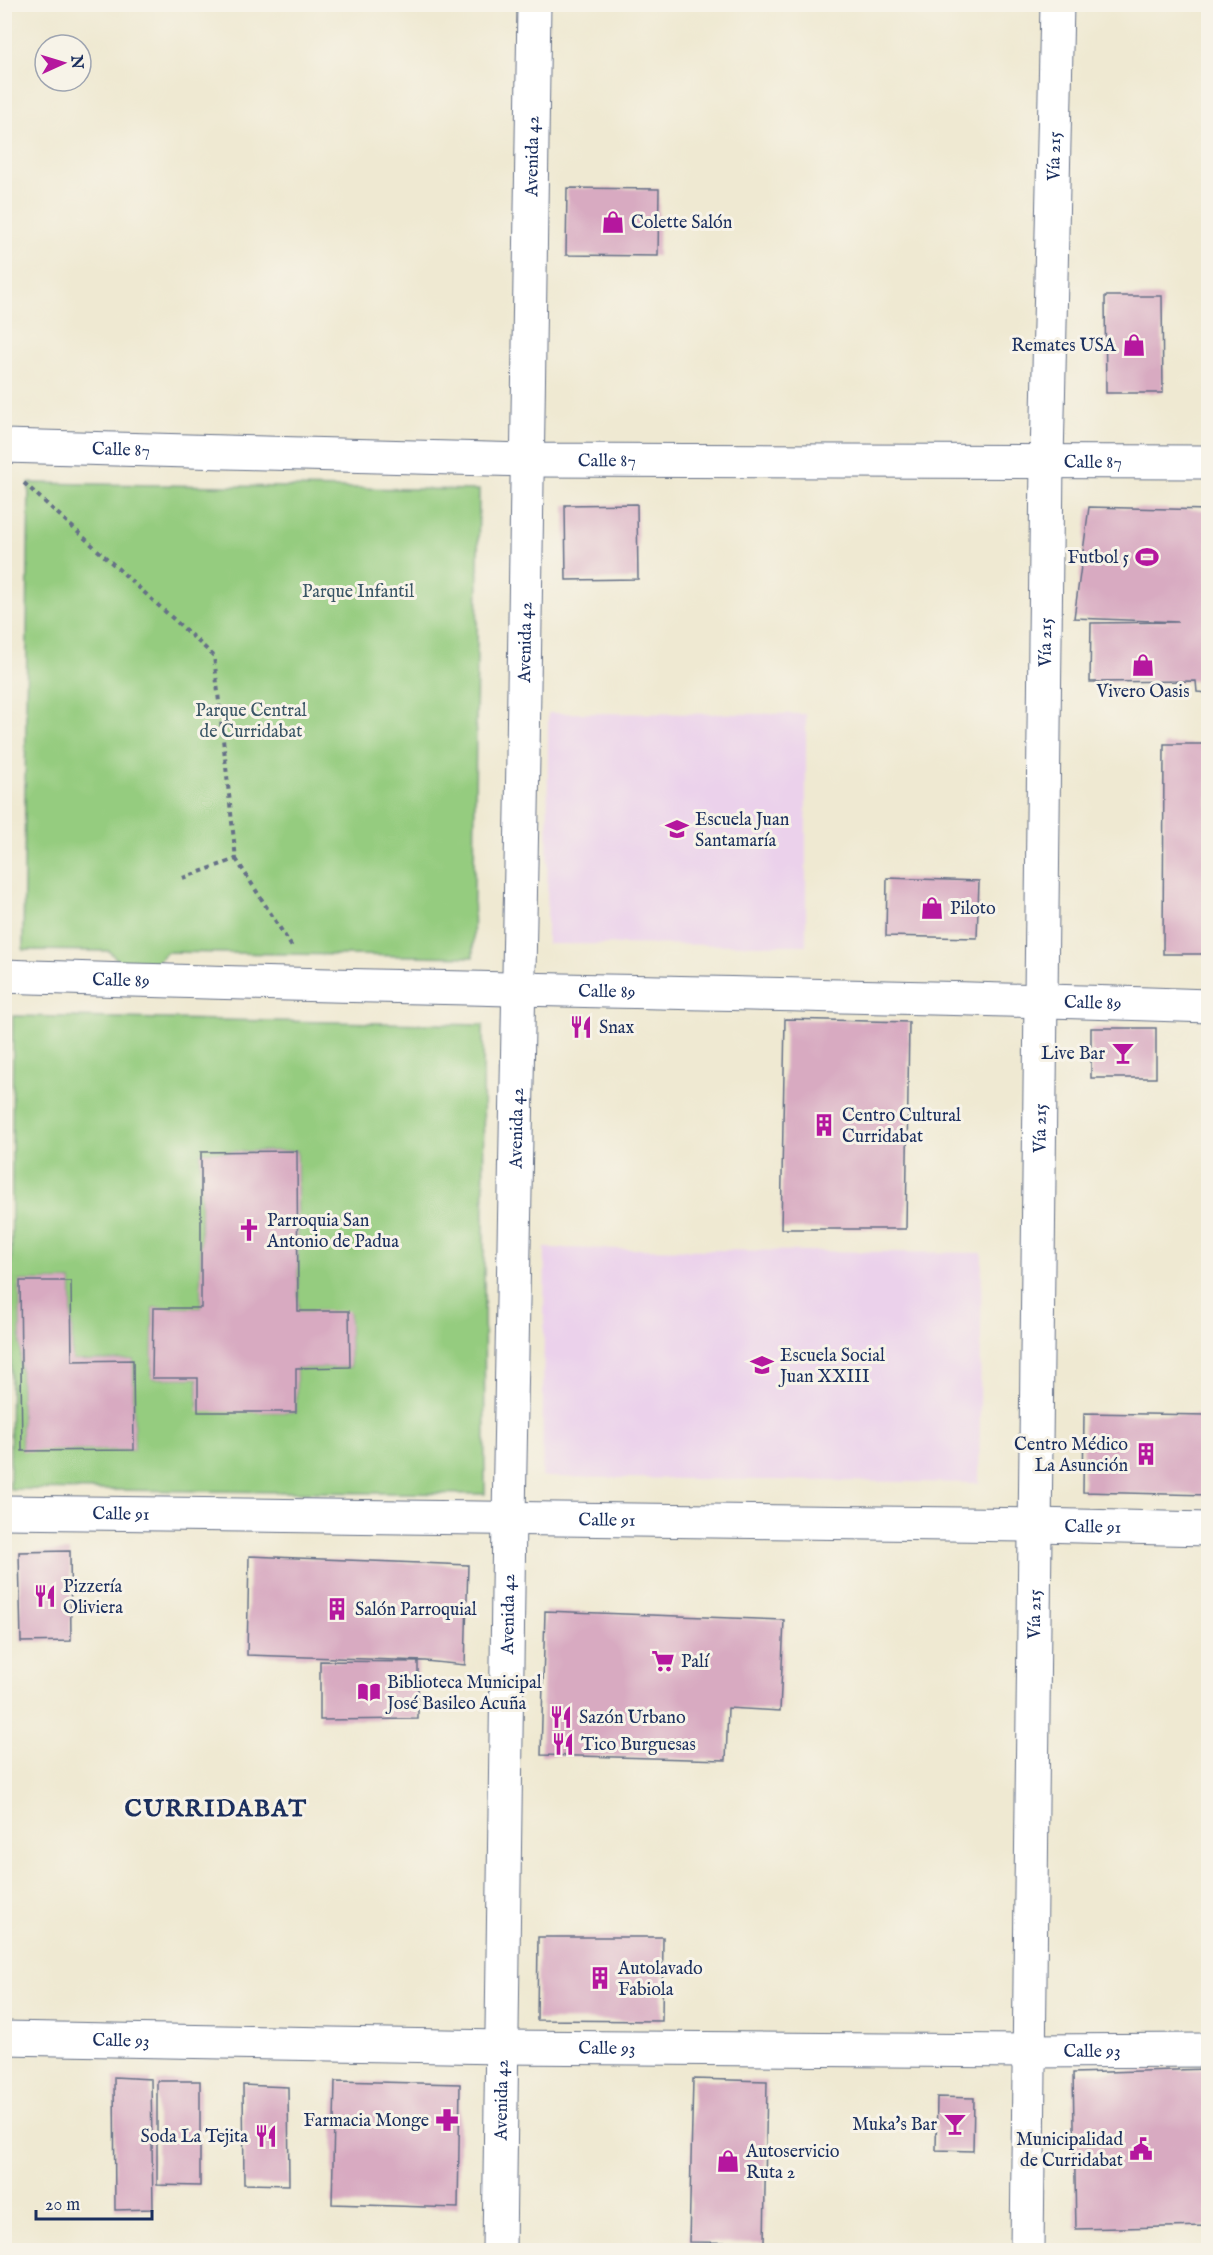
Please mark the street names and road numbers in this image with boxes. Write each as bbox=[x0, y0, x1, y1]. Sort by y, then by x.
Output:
street label: Avenida 42 bbox=[521, 116, 545, 198]
street label: Vía 215 bbox=[1043, 131, 1067, 182]
street label: Calle 87 bbox=[92, 438, 150, 463]
street label: Calle 87 bbox=[578, 450, 636, 473]
street label: Calle 87 bbox=[1064, 452, 1122, 475]
street label: Avenida 42 bbox=[514, 602, 538, 684]
street label: Vía 215 bbox=[1035, 617, 1058, 668]
street label: Calle 89 bbox=[92, 969, 150, 994]
street label: Calle 89 bbox=[578, 980, 636, 1005]
street label: Calle 89 bbox=[1064, 991, 1122, 1016]
street label: Avenida 42 bbox=[505, 1088, 530, 1170]
street label: Vía 215 bbox=[1029, 1103, 1053, 1154]
street label: Calle 91 bbox=[92, 1503, 150, 1527]
street label: Calle 91 bbox=[578, 1509, 636, 1533]
street label: Calle 91 bbox=[1064, 1516, 1122, 1540]
street label: Avenida 42 bbox=[497, 1573, 521, 1656]
street label: Vía 215 bbox=[1024, 1589, 1047, 1640]
street label: Calle 93 bbox=[92, 2030, 150, 2054]
street label: Calle 93 bbox=[578, 2038, 636, 2061]
street label: Calle 93 bbox=[1063, 2040, 1121, 2064]
street label: Avenida 42 bbox=[490, 2059, 515, 2142]

